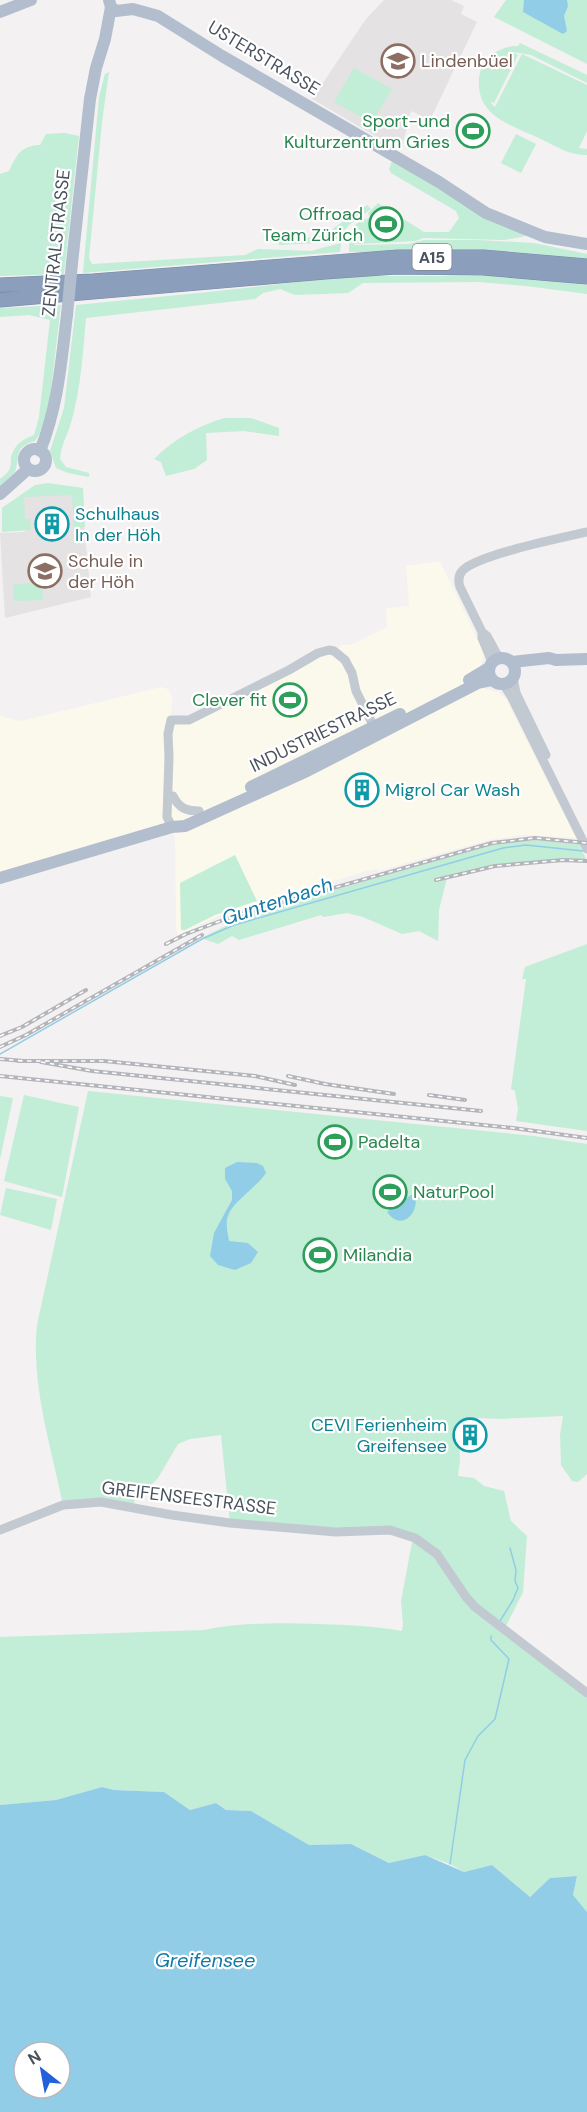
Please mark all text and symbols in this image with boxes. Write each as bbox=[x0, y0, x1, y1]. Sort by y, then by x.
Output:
street label: USTERSTRASSE bbox=[203, 15, 325, 101]
school or university icon: Lindenbüel bbox=[380, 43, 416, 79]
place label: Lindenbüel bbox=[421, 49, 513, 73]
place label: Sport-und Kulturzentrum Gries bbox=[284, 109, 450, 154]
sports icon: Sport-und Kulturzentrum Gries bbox=[455, 113, 491, 149]
street label: ZENTRALSTRASSE bbox=[36, 168, 76, 318]
place label: Offroad Team Zürich bbox=[262, 202, 363, 247]
sports icon: Offroad Team Zürich bbox=[368, 206, 404, 242]
road number: A15 bbox=[412, 244, 452, 270]
place label: Schulhaus In der Höh bbox=[75, 502, 161, 547]
building icon: Schulhaus In der Höh bbox=[34, 506, 70, 542]
place label: Schule in der Höh bbox=[68, 549, 143, 594]
school or university icon: Schule in der Höh bbox=[27, 553, 63, 589]
sports icon: Clever fit bbox=[272, 682, 308, 718]
street label: INDUSTRIESTRASSE bbox=[246, 686, 400, 778]
place label: Clever fit bbox=[192, 688, 267, 712]
building icon: Migrol Car Wash bbox=[344, 772, 380, 808]
place label: Migrol Car Wash bbox=[385, 778, 520, 802]
water label: Guntenbach bbox=[218, 871, 336, 931]
sports icon: Padelta bbox=[317, 1124, 353, 1160]
place label: Padelta bbox=[358, 1130, 420, 1154]
sports icon: NaturPool bbox=[372, 1174, 408, 1210]
place label: NaturPool bbox=[413, 1180, 494, 1204]
sports icon: Milandia bbox=[302, 1237, 338, 1273]
place label: Milandia bbox=[343, 1243, 412, 1267]
place label: CEVI Ferienheim Greifensee bbox=[311, 1413, 447, 1458]
building icon: CEVI Ferienheim Greifensee bbox=[452, 1417, 488, 1453]
street label: GREIFENSEESTRASSE bbox=[100, 1475, 278, 1521]
water label: Greifensee bbox=[155, 1947, 255, 1973]
north arrow bbox=[12, 2040, 72, 2100]
text: N bbox=[24, 2046, 45, 2070]

